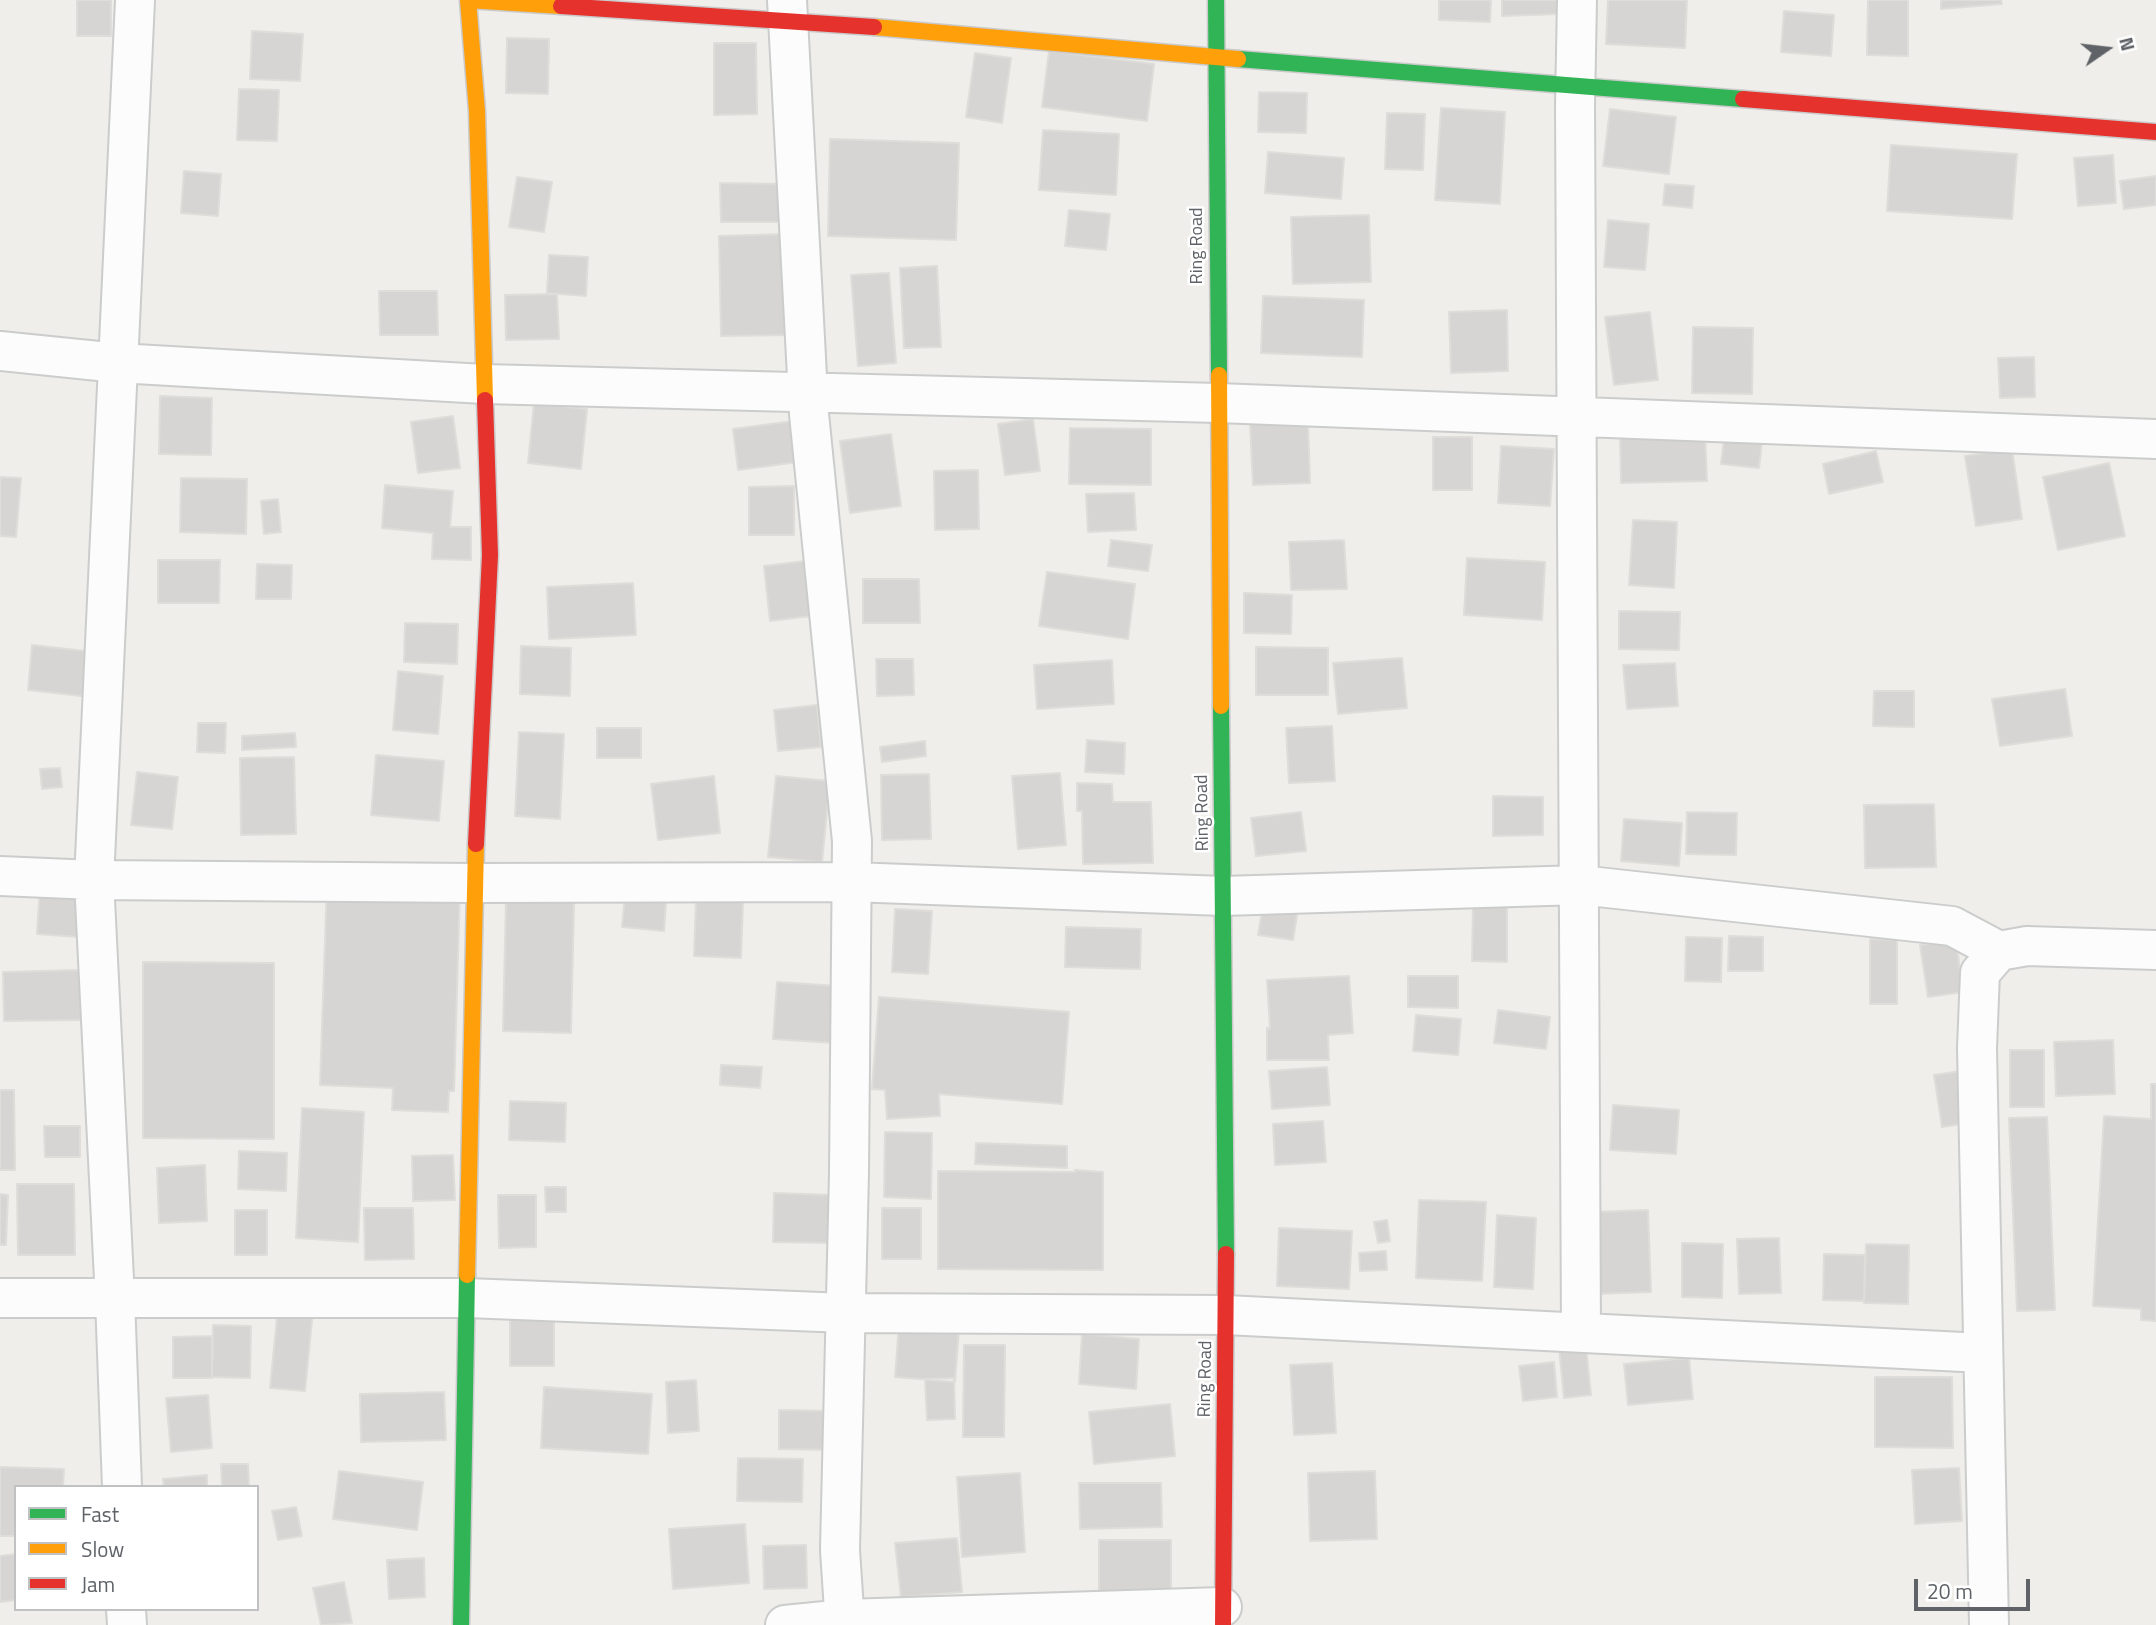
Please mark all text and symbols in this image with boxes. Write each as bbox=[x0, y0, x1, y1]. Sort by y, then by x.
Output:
north arrow bbox=[2072, 14, 2142, 84]
text: N bbox=[2112, 34, 2144, 54]
street label: Ring Road bbox=[1187, 208, 1209, 284]
street label: Ring Road bbox=[1192, 774, 1214, 852]
street label: Ring Road bbox=[1195, 1340, 1217, 1418]
legend bbox=[14, 1485, 259, 1611]
text: Fast bbox=[81, 1498, 119, 1530]
text: Slow bbox=[81, 1533, 124, 1565]
scale bar bbox=[1918, 1566, 2034, 1610]
text: Jam bbox=[81, 1568, 115, 1600]
text: 20 m bbox=[1927, 1575, 1973, 1607]

